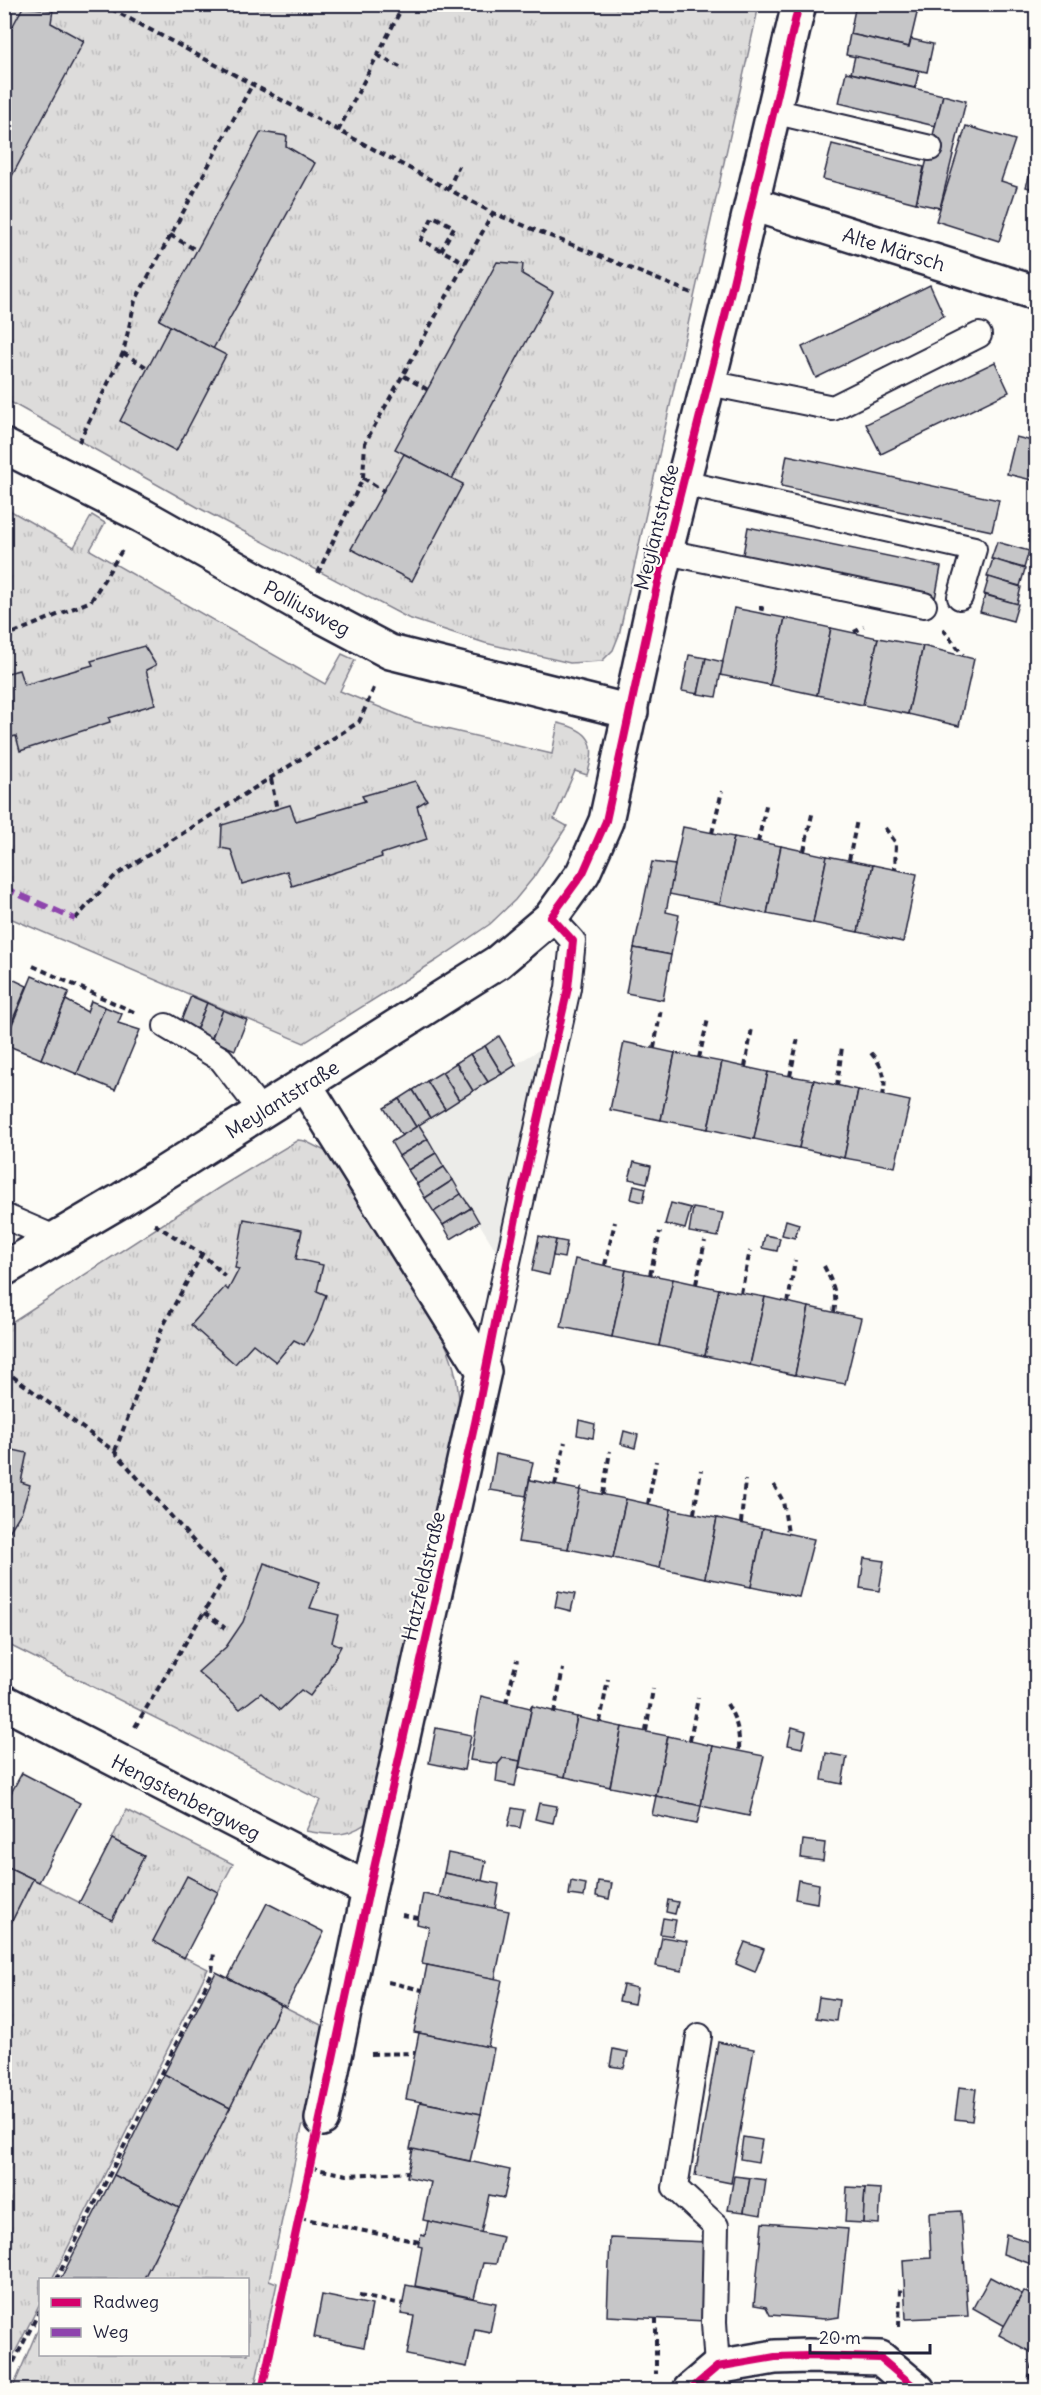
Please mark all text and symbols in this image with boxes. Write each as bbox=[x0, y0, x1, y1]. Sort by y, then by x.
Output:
street label: Alte Märsch bbox=[840, 222, 948, 276]
street label: Meylantstraße bbox=[628, 461, 684, 593]
street label: Polliusweg bbox=[259, 575, 355, 641]
street label: Meylantstraße bbox=[221, 1054, 343, 1144]
street label: Hatzfeldstraße bbox=[396, 1509, 450, 1643]
street label: Hengstenbergweg bbox=[107, 1749, 265, 1845]
legend bbox=[39, 2278, 249, 2356]
text: Radweg bbox=[93, 2290, 159, 2313]
scale bar bbox=[810, 2317, 930, 2355]
text: Weg bbox=[93, 2320, 128, 2343]
text: 20 m bbox=[819, 2326, 861, 2349]

